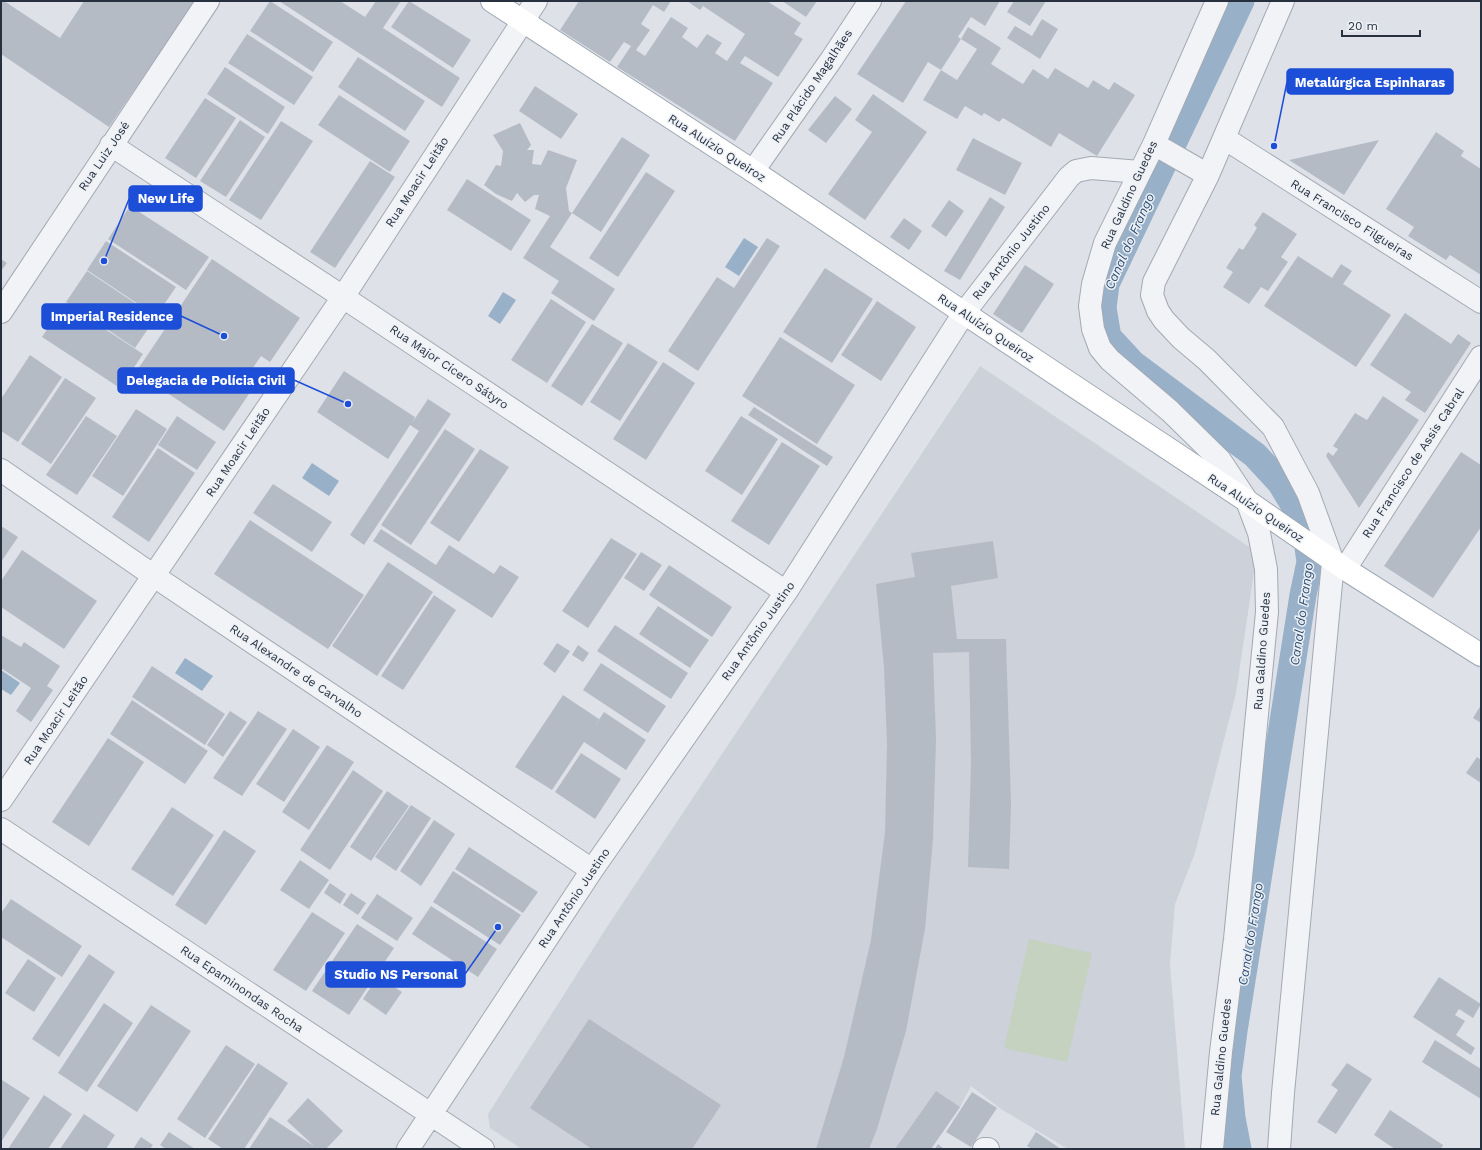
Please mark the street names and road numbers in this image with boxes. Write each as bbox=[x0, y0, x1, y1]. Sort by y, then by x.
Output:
street label: Rua Plácido Magalhães bbox=[769, 27, 855, 145]
street label: Rua Aluízio Queiroz bbox=[666, 111, 768, 185]
street label: Rua Luiz José bbox=[76, 119, 132, 193]
street label: Rua Moacir Leitão bbox=[383, 134, 451, 230]
street label: Rua Galdino Guedes bbox=[1098, 138, 1160, 252]
street label: Rua Francisco Filgueiras bbox=[1288, 176, 1416, 264]
street label: Rua Antônio Justino bbox=[969, 201, 1053, 303]
street label: Rua Aluízio Queiroz bbox=[935, 291, 1037, 365]
street label: Rua Major Cícero Sátyro bbox=[387, 322, 511, 412]
street label: Rua Francisco de Assis Cabral bbox=[1359, 385, 1467, 541]
street label: Rua Moacir Leitão bbox=[203, 405, 273, 499]
street label: Rua Aluízio Queiroz bbox=[1205, 471, 1307, 545]
street label: Rua Antônio Justino bbox=[718, 579, 798, 683]
street label: Rua Galdino Guedes bbox=[1251, 592, 1273, 710]
street label: Rua Alexandre de Carvalho bbox=[227, 621, 365, 721]
street label: Rua Moacir Leitão bbox=[21, 673, 91, 767]
street label: Rua Antônio Justino bbox=[535, 845, 613, 951]
street label: Rua Epaminondas Rocha bbox=[178, 943, 306, 1036]
street label: Rua Galdino Guedes bbox=[1208, 997, 1234, 1117]

